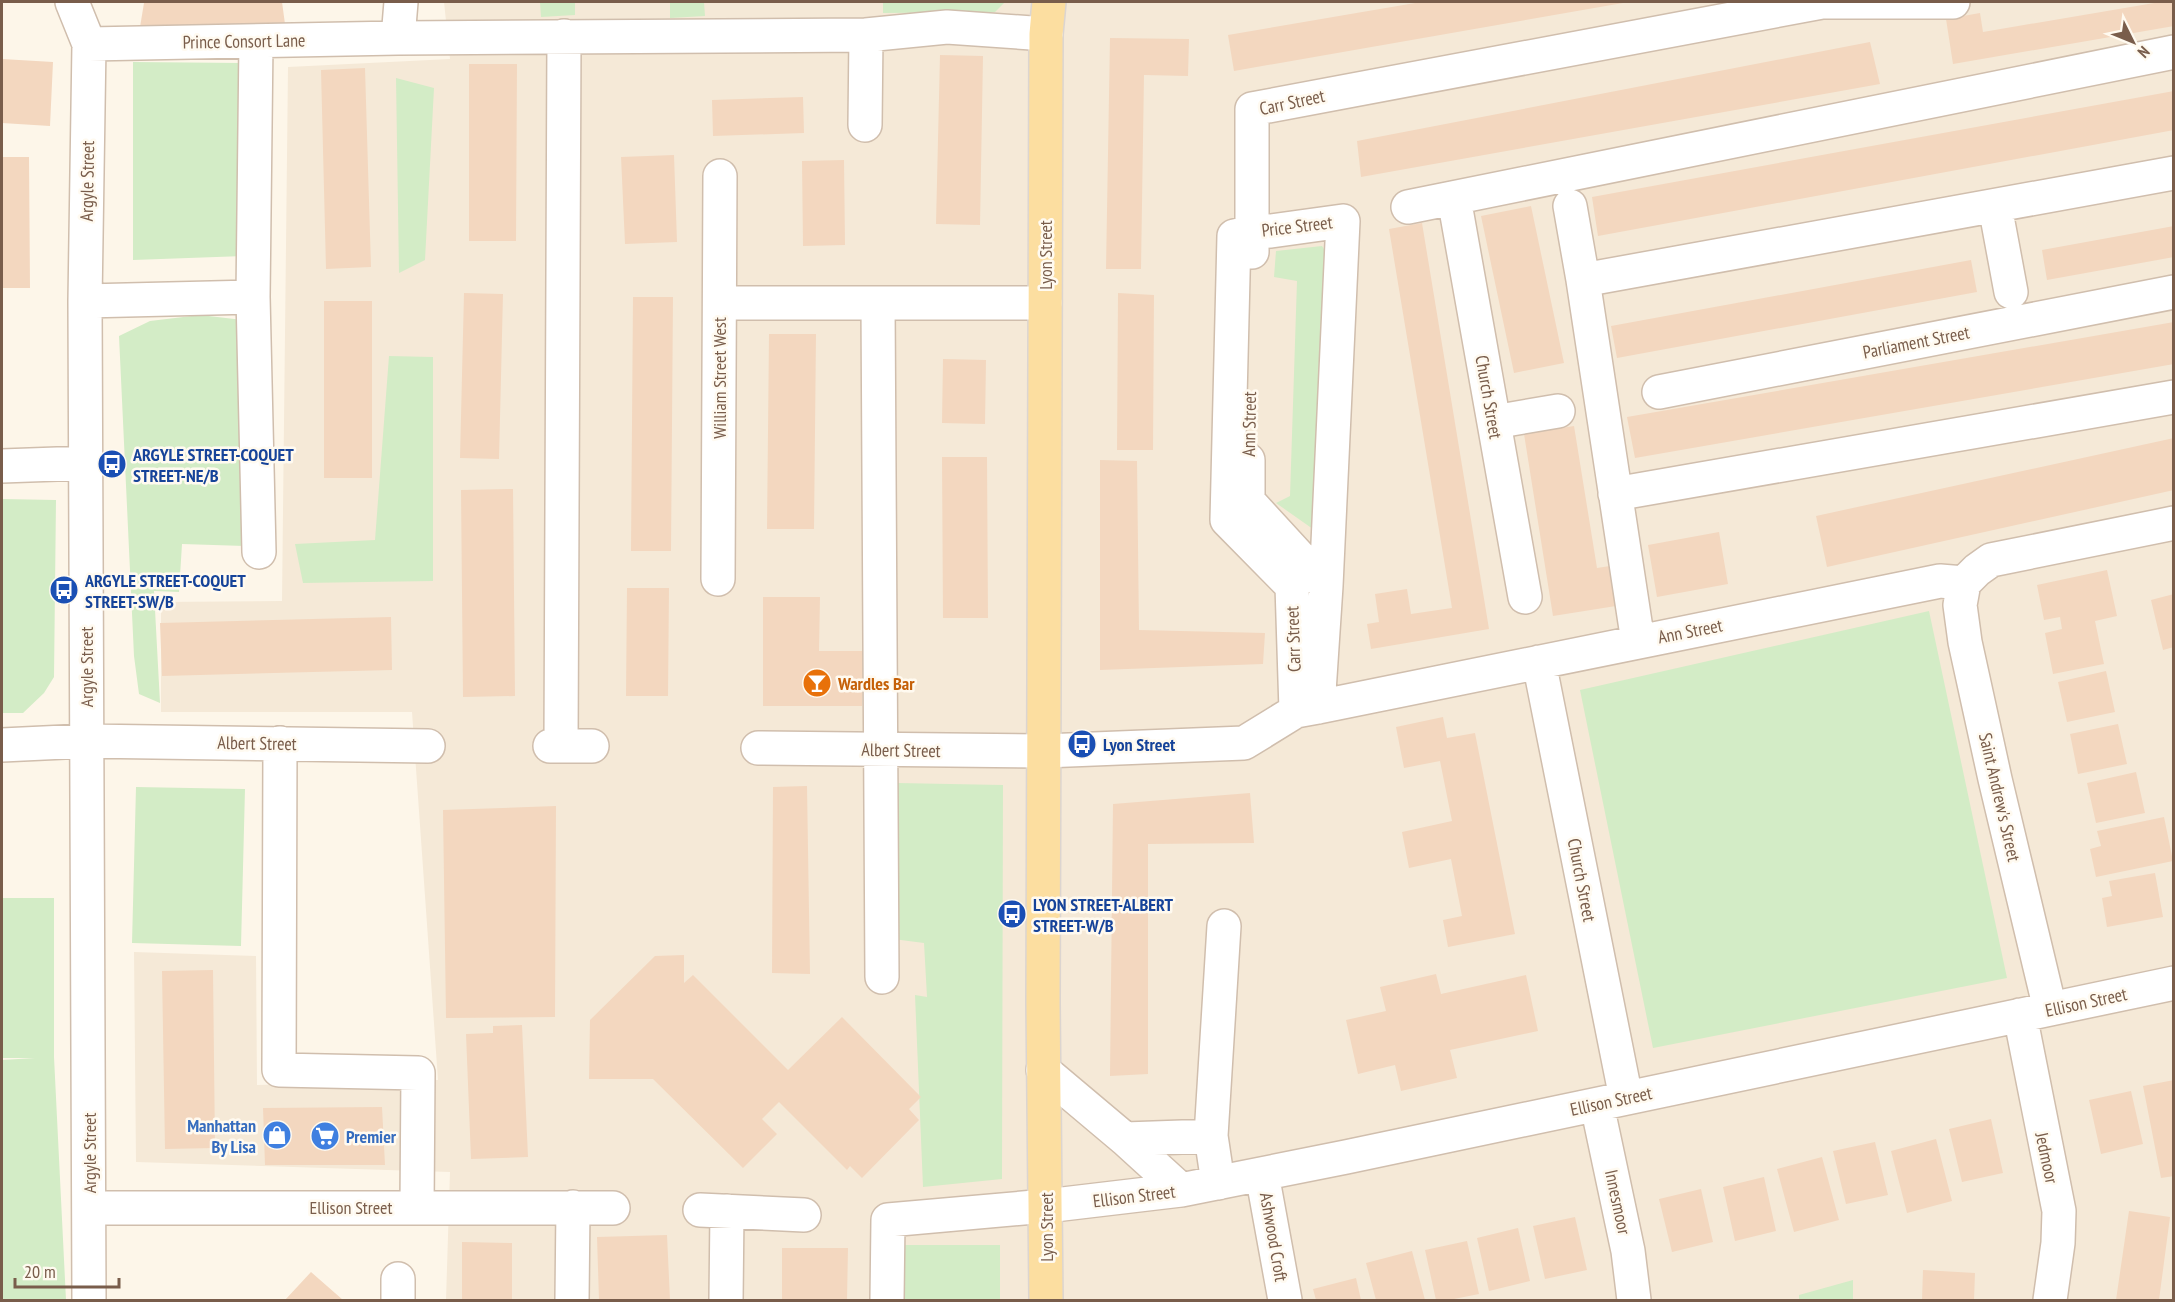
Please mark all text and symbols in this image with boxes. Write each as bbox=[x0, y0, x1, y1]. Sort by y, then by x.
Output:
north arrow bbox=[2103, 12, 2163, 72]
street label: Prince Consort Lane bbox=[182, 28, 306, 54]
text: N bbox=[2134, 42, 2154, 62]
street label: Carr Street bbox=[1257, 84, 1327, 120]
street label: Argyle Street bbox=[75, 140, 99, 222]
street label: Price Street bbox=[1260, 210, 1334, 242]
street label: Lyon Street bbox=[1034, 220, 1057, 290]
street label: William Street West bbox=[708, 317, 731, 439]
street label: Parliament Street bbox=[1861, 320, 1971, 364]
street label: Church Street bbox=[1470, 353, 1508, 441]
street label: Ann Street bbox=[1237, 391, 1261, 457]
place label: ARGYLE STREET-COQUET STREET-NE/B bbox=[132, 443, 294, 487]
bus stop icon: ARGYLE STREET-COQUET STREET-NE/B bbox=[96, 448, 128, 480]
place label: ARGYLE STREET-COQUET STREET-SW/B bbox=[84, 569, 246, 613]
bus stop icon: ARGYLE STREET-COQUET STREET-SW/B bbox=[48, 574, 80, 606]
street label: Carr Street bbox=[1280, 605, 1306, 672]
street label: Ann Street bbox=[1656, 613, 1724, 649]
street label: Argyle Street bbox=[75, 627, 98, 707]
bar icon: Wardles Bar bbox=[801, 667, 833, 699]
place label: Wardles Bar bbox=[837, 672, 915, 695]
bus stop icon: Lyon Street bbox=[1066, 728, 1098, 760]
street label: Saint Andrew's Street bbox=[1974, 730, 2026, 864]
street label: Albert Street bbox=[217, 731, 297, 755]
place label: Lyon Street bbox=[1103, 733, 1176, 756]
street label: Albert Street bbox=[861, 738, 941, 762]
street label: Church Street bbox=[1563, 836, 1601, 924]
place label: LYON STREET-ALBERT STREET-W/B bbox=[1033, 893, 1173, 937]
bus stop icon: LYON STREET-ALBERT STREET-W/B bbox=[996, 898, 1028, 930]
street label: Ellison Street bbox=[2043, 982, 2129, 1022]
street label: Ellison Street bbox=[1568, 1081, 1654, 1121]
street label: Argyle Street bbox=[78, 1113, 101, 1193]
place label: Manhattan By Lisa bbox=[187, 1114, 256, 1158]
shop icon: Manhattan By Lisa bbox=[261, 1119, 293, 1151]
supermarket icon: Premier bbox=[309, 1120, 341, 1152]
place label: Premier bbox=[346, 1125, 397, 1148]
street label: Jedmoor bbox=[2030, 1129, 2064, 1186]
street label: Innesmoor bbox=[1600, 1167, 1636, 1237]
street label: Ellison Street bbox=[1091, 1180, 1177, 1212]
street label: Ashwood Croft bbox=[1255, 1191, 1293, 1283]
street label: Lyon Street bbox=[1035, 1192, 1058, 1262]
street label: Ellison Street bbox=[310, 1196, 392, 1219]
scale bar bbox=[15, 1251, 118, 1289]
text: 20 m bbox=[24, 1260, 56, 1283]

